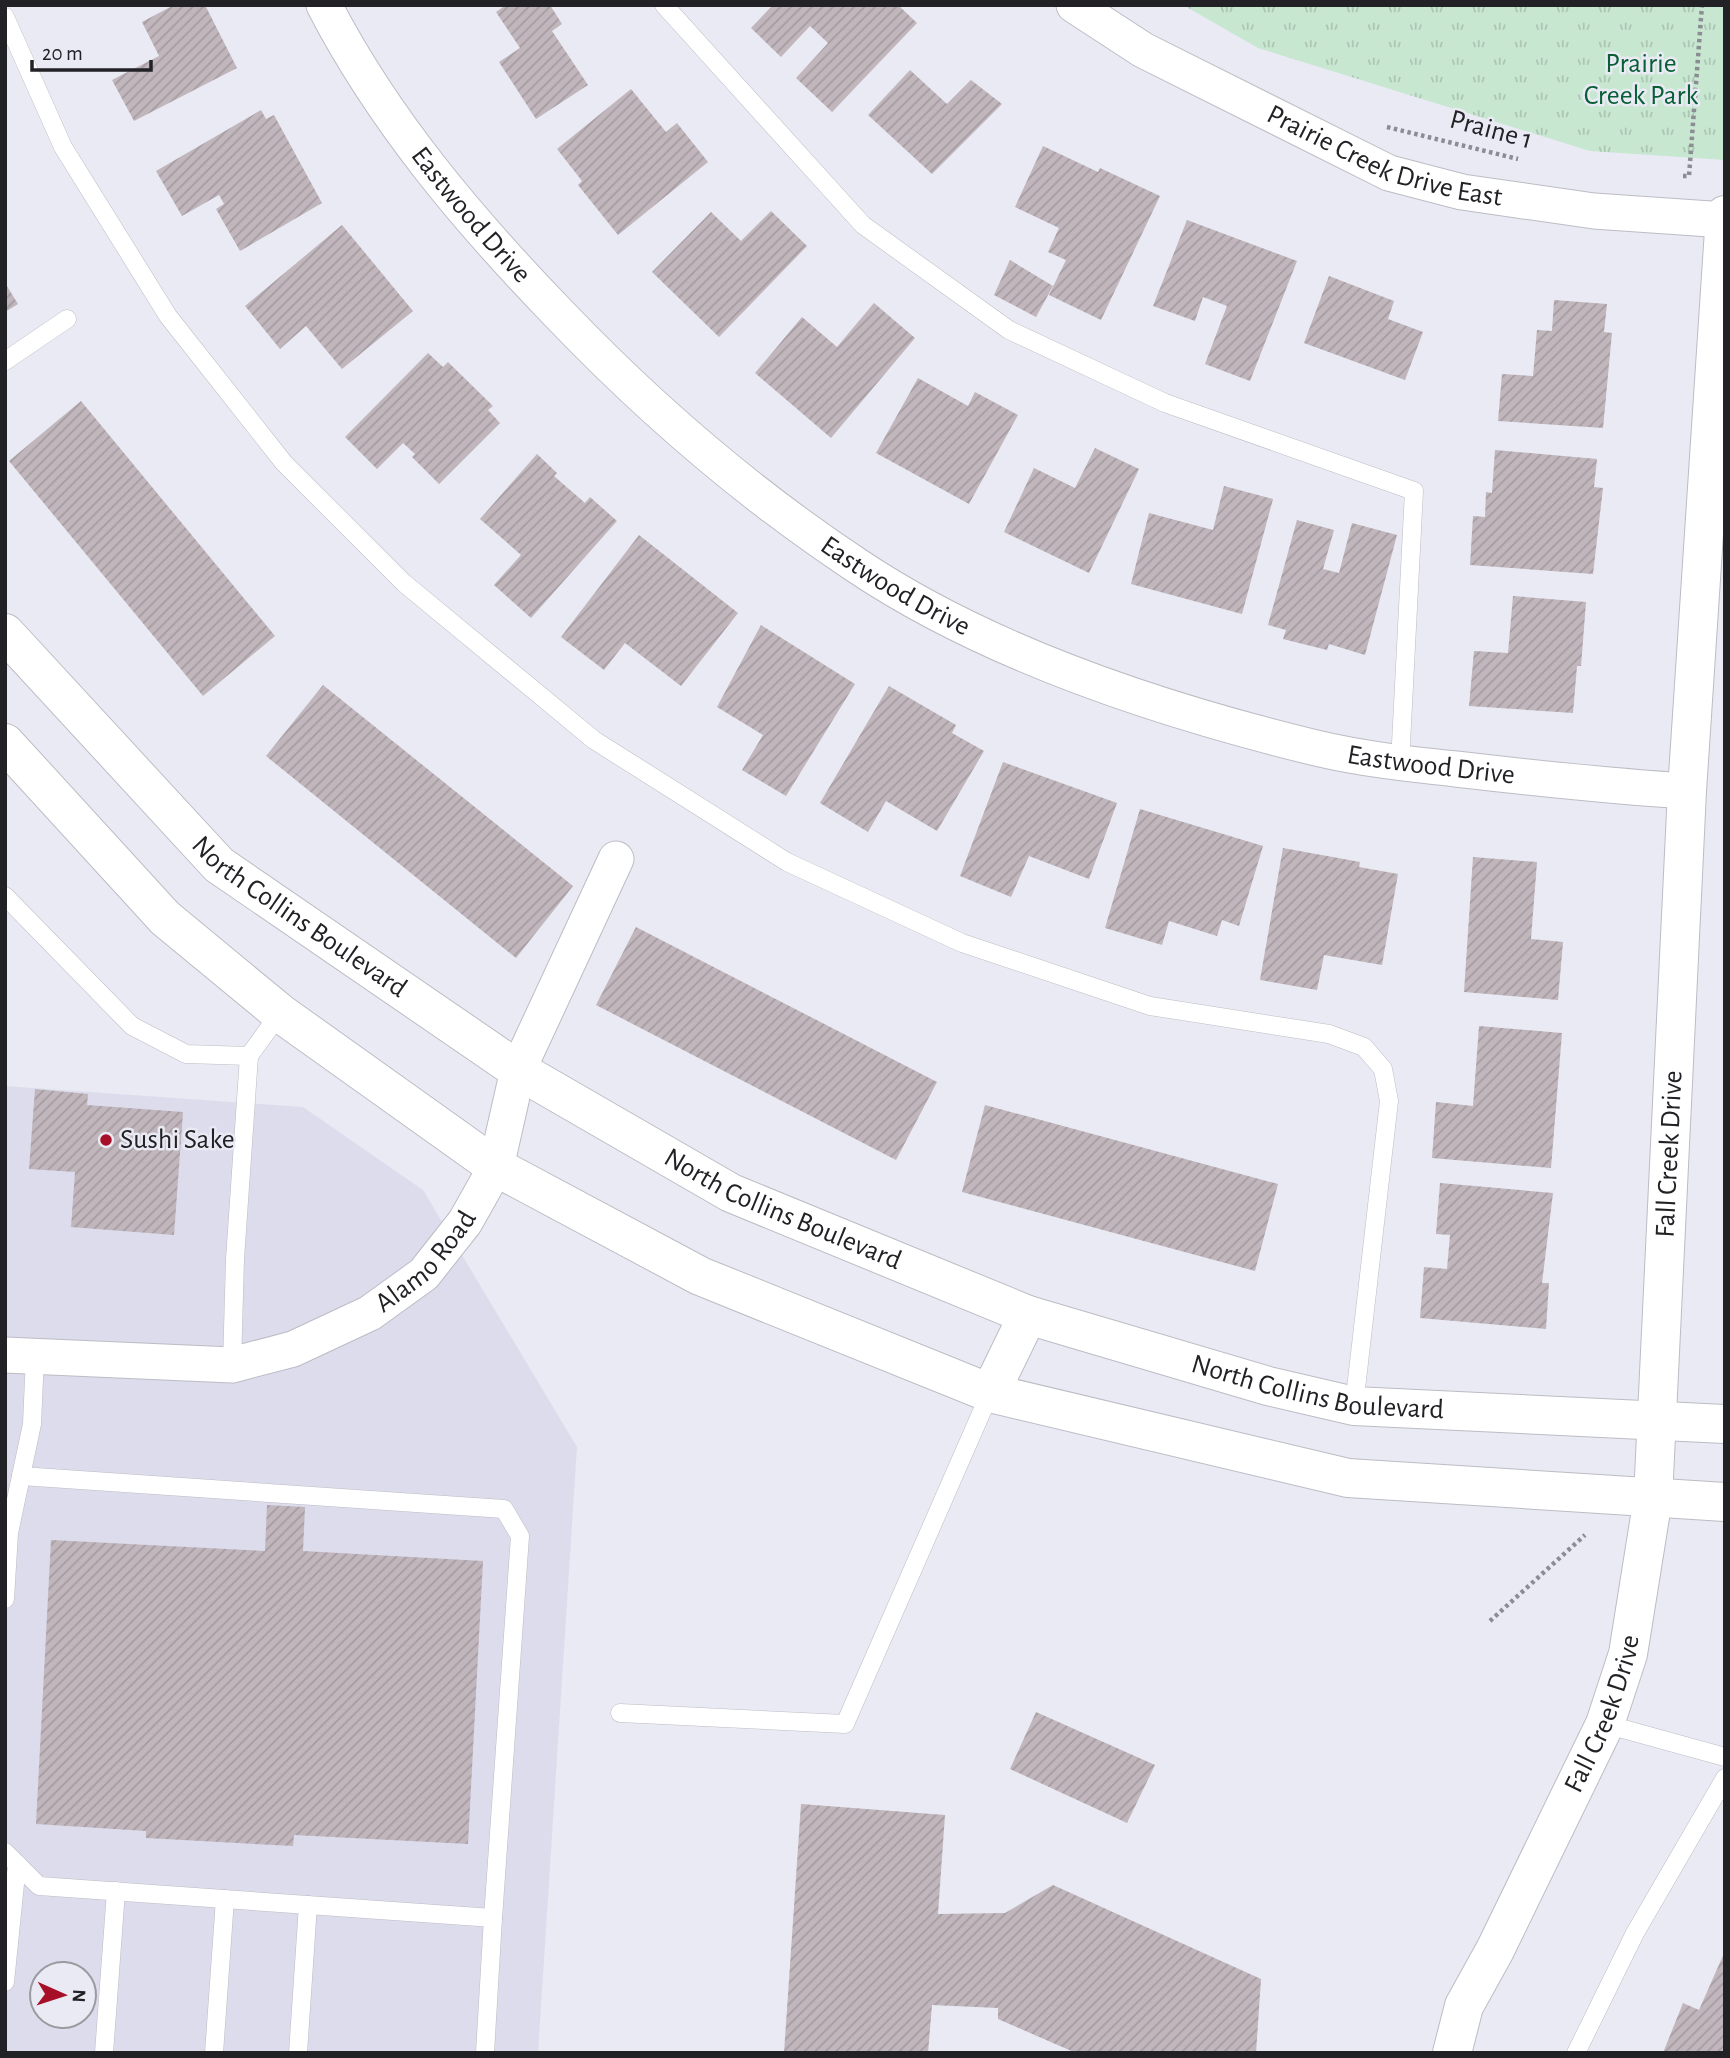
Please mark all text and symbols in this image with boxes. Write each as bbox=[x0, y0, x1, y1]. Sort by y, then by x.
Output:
scale bar bbox=[32, 28, 150, 72]
text: 20 m bbox=[42, 43, 83, 64]
park label: Prairie Creek Park bbox=[1584, 50, 1698, 110]
street label: Prairie Creek Drive East bbox=[1262, 100, 1504, 212]
street label: Praine 1 bbox=[1447, 106, 1535, 154]
street label: Eastwood Drive bbox=[406, 142, 536, 289]
street label: Eastwood Drive bbox=[815, 531, 974, 641]
street label: Eastwood Drive bbox=[1345, 741, 1516, 790]
street label: North Collins Boulevard bbox=[186, 831, 412, 1003]
street label: Fall Creek Drive bbox=[1652, 1070, 1688, 1238]
place label: Sushi Sake bbox=[120, 1126, 235, 1154]
marker: Sushi Sake bbox=[98, 1132, 114, 1148]
street label: North Collins Boulevard bbox=[659, 1143, 905, 1275]
street label: Alamo Road bbox=[370, 1206, 482, 1318]
street label: North Collins Boulevard bbox=[1188, 1350, 1444, 1424]
street label: Fall Creek Drive bbox=[1560, 1633, 1645, 1797]
north arrow bbox=[28, 1960, 98, 2030]
text: N bbox=[69, 1989, 88, 2003]

